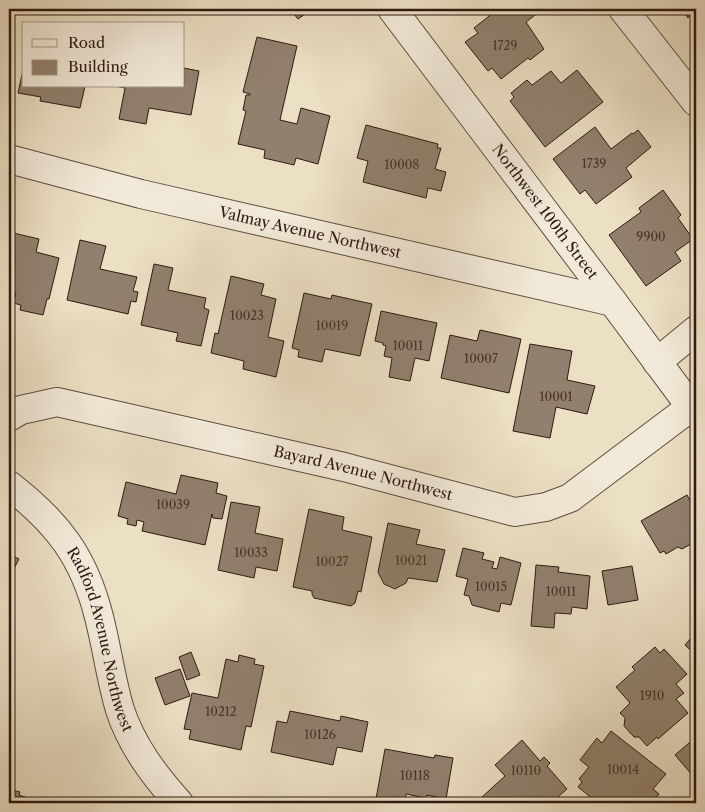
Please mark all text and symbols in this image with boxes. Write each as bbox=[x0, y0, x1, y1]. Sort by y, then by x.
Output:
legend bbox=[22, 22, 185, 88]
text: Road bbox=[68, 33, 105, 52]
house number: 1729 bbox=[493, 38, 517, 53]
text: Building bbox=[68, 57, 128, 76]
street label: Northwest 100th Street bbox=[488, 140, 603, 283]
house number: 1739 bbox=[582, 156, 606, 171]
house number: 10008 bbox=[385, 157, 419, 172]
street label: Valmay Avenue Northwest bbox=[216, 202, 404, 262]
house number: 9900 bbox=[636, 229, 666, 244]
house number: 10023 bbox=[230, 308, 264, 323]
house number: 10019 bbox=[316, 318, 348, 333]
house number: 10011 bbox=[393, 338, 423, 353]
house number: 10007 bbox=[464, 351, 498, 366]
house number: 10001 bbox=[540, 389, 572, 404]
street label: Bayard Avenue Northwest bbox=[272, 441, 455, 504]
house number: 10039 bbox=[156, 497, 190, 512]
street label: Radford Avenue Northwest bbox=[63, 543, 138, 735]
house number: 10033 bbox=[234, 545, 268, 560]
house number: 10021 bbox=[395, 553, 427, 568]
house number: 10027 bbox=[315, 554, 349, 569]
house number: 10015 bbox=[475, 579, 507, 594]
house number: 10011 bbox=[546, 584, 576, 599]
house number: 1910 bbox=[640, 688, 664, 703]
house number: 10212 bbox=[205, 704, 237, 719]
house number: 10126 bbox=[304, 727, 336, 742]
house number: 10014 bbox=[607, 762, 639, 777]
house number: 10110 bbox=[511, 763, 541, 778]
house number: 10118 bbox=[400, 768, 430, 783]

